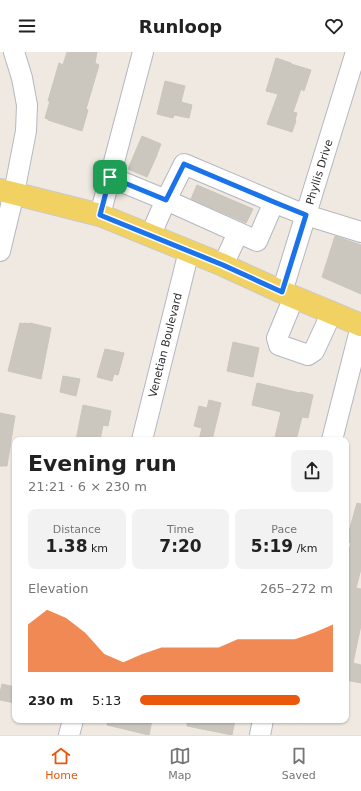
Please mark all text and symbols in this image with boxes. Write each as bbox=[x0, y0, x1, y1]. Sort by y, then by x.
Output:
icon: menu bbox=[16, 15, 38, 37]
icon: heart bbox=[323, 15, 345, 37]
text: Runloop bbox=[139, 16, 222, 37]
street label: Phyllis Drive bbox=[303, 138, 336, 206]
pin bbox=[93, 160, 127, 194]
icon: arrive bbox=[99, 166, 121, 188]
street label: Venetian Boulevard bbox=[146, 291, 185, 399]
button: share bbox=[291, 450, 333, 492]
text: Evening run bbox=[28, 451, 177, 476]
text: 21:21 · 6 × 230 m bbox=[28, 479, 147, 494]
text: Distance bbox=[53, 523, 101, 536]
text: Time bbox=[167, 523, 194, 536]
text: Pace bbox=[271, 523, 297, 536]
text: 1.38 bbox=[46, 536, 88, 556]
text: 7:20 bbox=[159, 536, 202, 556]
text: 5:19 bbox=[251, 536, 293, 556]
text: km bbox=[88, 542, 108, 555]
text: /km bbox=[293, 542, 317, 555]
text: Elevation bbox=[28, 581, 88, 596]
text: 265–272 m bbox=[260, 581, 333, 596]
text: 230 m bbox=[28, 693, 73, 708]
text: 5:13 bbox=[92, 693, 121, 708]
tab: Home bbox=[45, 745, 78, 782]
tab: Map bbox=[168, 745, 191, 782]
tab: Saved bbox=[282, 745, 316, 782]

